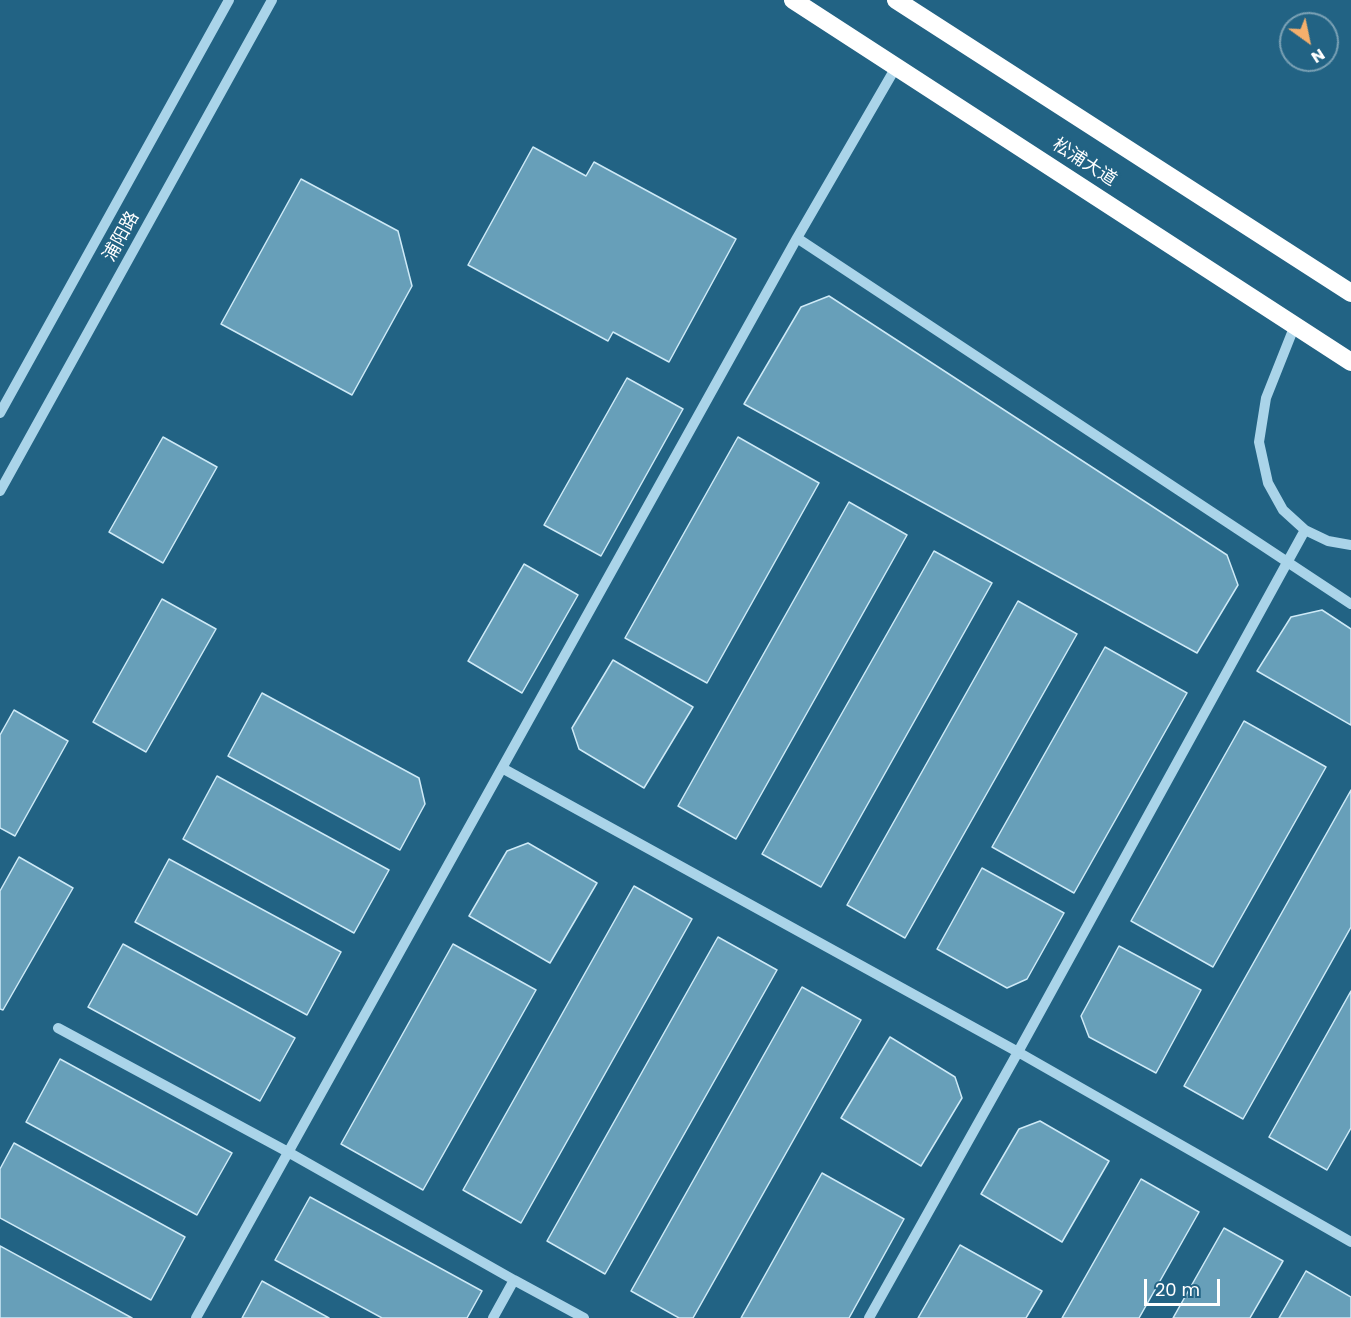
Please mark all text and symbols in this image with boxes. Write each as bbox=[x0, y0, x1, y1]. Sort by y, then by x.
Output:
north arrow bbox=[1279, 12, 1339, 72]
text: N bbox=[1307, 43, 1329, 69]
street label: 松浦大道 bbox=[1048, 134, 1120, 192]
street label: 浦阳路 bbox=[99, 208, 145, 266]
scale bar bbox=[1147, 1267, 1224, 1305]
text: 20 m bbox=[1155, 1277, 1200, 1302]

